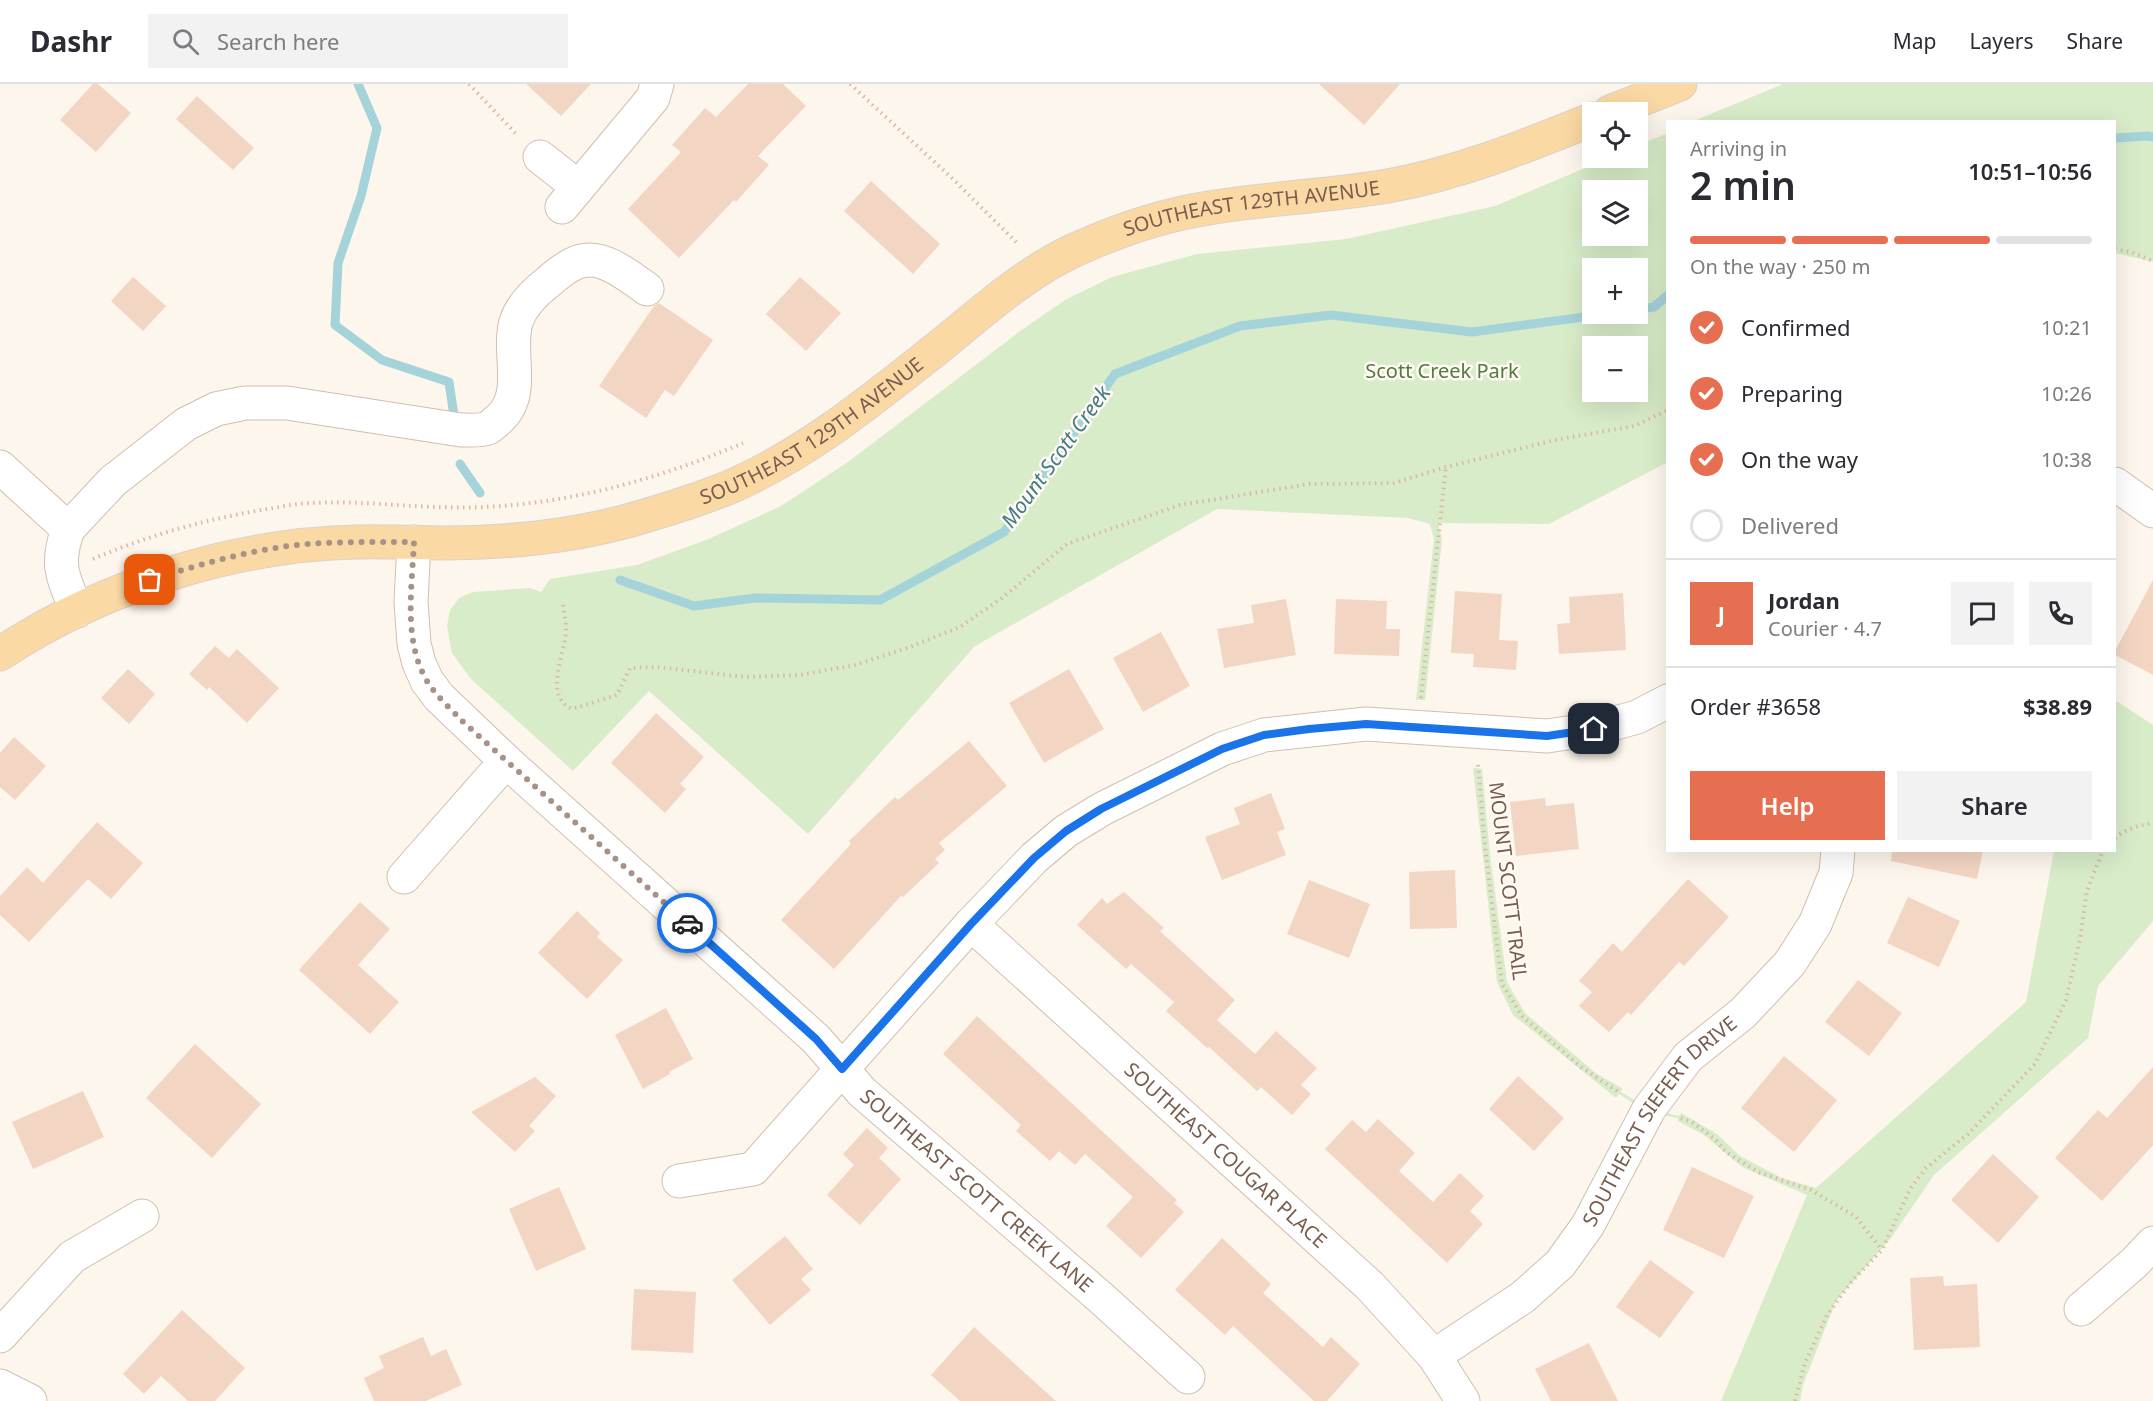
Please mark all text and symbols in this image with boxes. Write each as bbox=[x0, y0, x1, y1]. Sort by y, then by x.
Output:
search box bbox=[148, 14, 568, 68]
text: Dashr bbox=[30, 22, 112, 60]
icon: search bbox=[169, 25, 202, 58]
text: Search here bbox=[217, 26, 339, 56]
text: Map bbox=[1893, 27, 1937, 55]
text: Layers bbox=[1970, 27, 2034, 55]
text: Share bbox=[2067, 27, 2123, 55]
map controls bbox=[1582, 102, 1648, 402]
button: locate bbox=[1582, 102, 1648, 168]
text: Arriving in bbox=[1690, 135, 1787, 162]
text: 10:51–10:56 bbox=[1968, 156, 2092, 186]
text: 2 min bbox=[1690, 158, 1796, 211]
street label: SOUTHEAST 129TH AVENUE bbox=[1119, 174, 1382, 242]
button: layers bbox=[1582, 180, 1648, 246]
text: On the way · 250 m bbox=[1690, 253, 1870, 280]
button: + bbox=[1582, 258, 1648, 324]
icon: check bbox=[1690, 311, 1723, 344]
text: Confirmed bbox=[1741, 312, 1851, 342]
text: 10:21 bbox=[2041, 314, 2092, 341]
button: − bbox=[1582, 336, 1648, 402]
street label: SOUTHEAST 129TH AVENUE bbox=[696, 351, 929, 510]
park label: Scott Creek Park bbox=[1365, 357, 1519, 384]
icon: check bbox=[1690, 377, 1723, 410]
water label: Mount Scott Creek bbox=[994, 378, 1117, 533]
text: Preparing bbox=[1741, 378, 1843, 408]
text: 10:26 bbox=[2041, 380, 2092, 407]
icon: check bbox=[1690, 443, 1723, 476]
text: On the way bbox=[1741, 444, 1858, 474]
text: 10:38 bbox=[2041, 446, 2092, 473]
text: Delivered bbox=[1741, 510, 1839, 540]
pin bbox=[124, 554, 175, 605]
icon: bag bbox=[133, 563, 166, 596]
button: chat bbox=[1951, 582, 2014, 645]
button: phone bbox=[2029, 582, 2092, 645]
text: Jordan bbox=[1768, 585, 1840, 615]
text: J bbox=[1718, 598, 1725, 628]
text: Courier · 4.7 bbox=[1768, 615, 1882, 642]
text: Order #3658 bbox=[1690, 691, 1821, 721]
text: $38.89 bbox=[2023, 691, 2092, 721]
pin bbox=[1568, 703, 1619, 754]
icon: home bbox=[1577, 712, 1610, 745]
button: Help bbox=[1690, 771, 1885, 840]
button: Share bbox=[1897, 771, 2092, 840]
street label: MOUNT SCOTT TRAIL bbox=[1483, 780, 1534, 982]
courier bbox=[657, 893, 717, 953]
icon: car bbox=[671, 907, 704, 940]
street label: SOUTHEAST SIEFERT DRIVE bbox=[1576, 1009, 1742, 1231]
street label: SOUTHEAST COUGAR PLACE bbox=[1119, 1056, 1333, 1254]
street label: SOUTHEAST SCOTT CREEK LANE bbox=[855, 1083, 1099, 1298]

